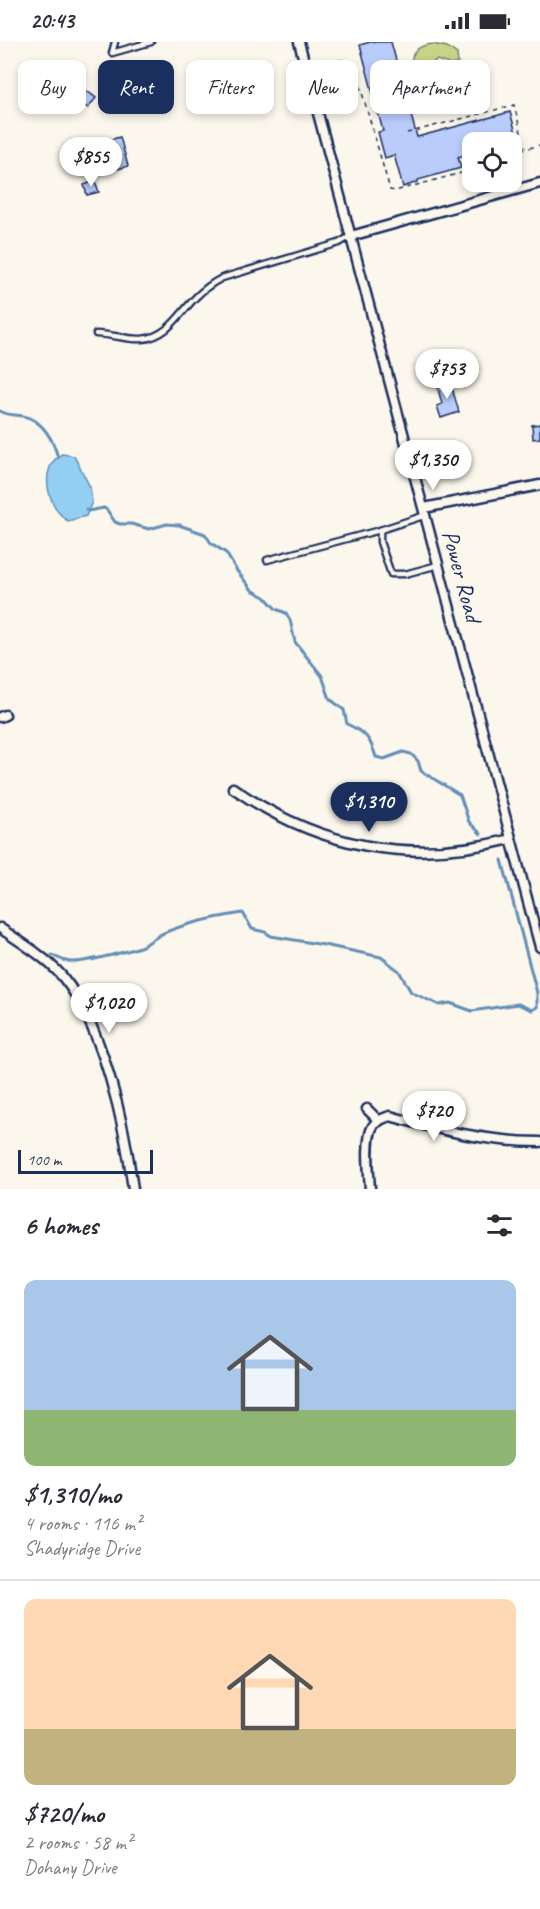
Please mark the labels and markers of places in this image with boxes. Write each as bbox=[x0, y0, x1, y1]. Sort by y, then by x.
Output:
pin: $855 bbox=[55, 137, 127, 188]
pin: $753 bbox=[411, 349, 483, 400]
pin: $1,350 bbox=[384, 440, 482, 491]
pin: $1,310 bbox=[320, 782, 418, 833]
pin: $1,020 bbox=[60, 983, 158, 1034]
pin: $720 bbox=[398, 1091, 470, 1142]

